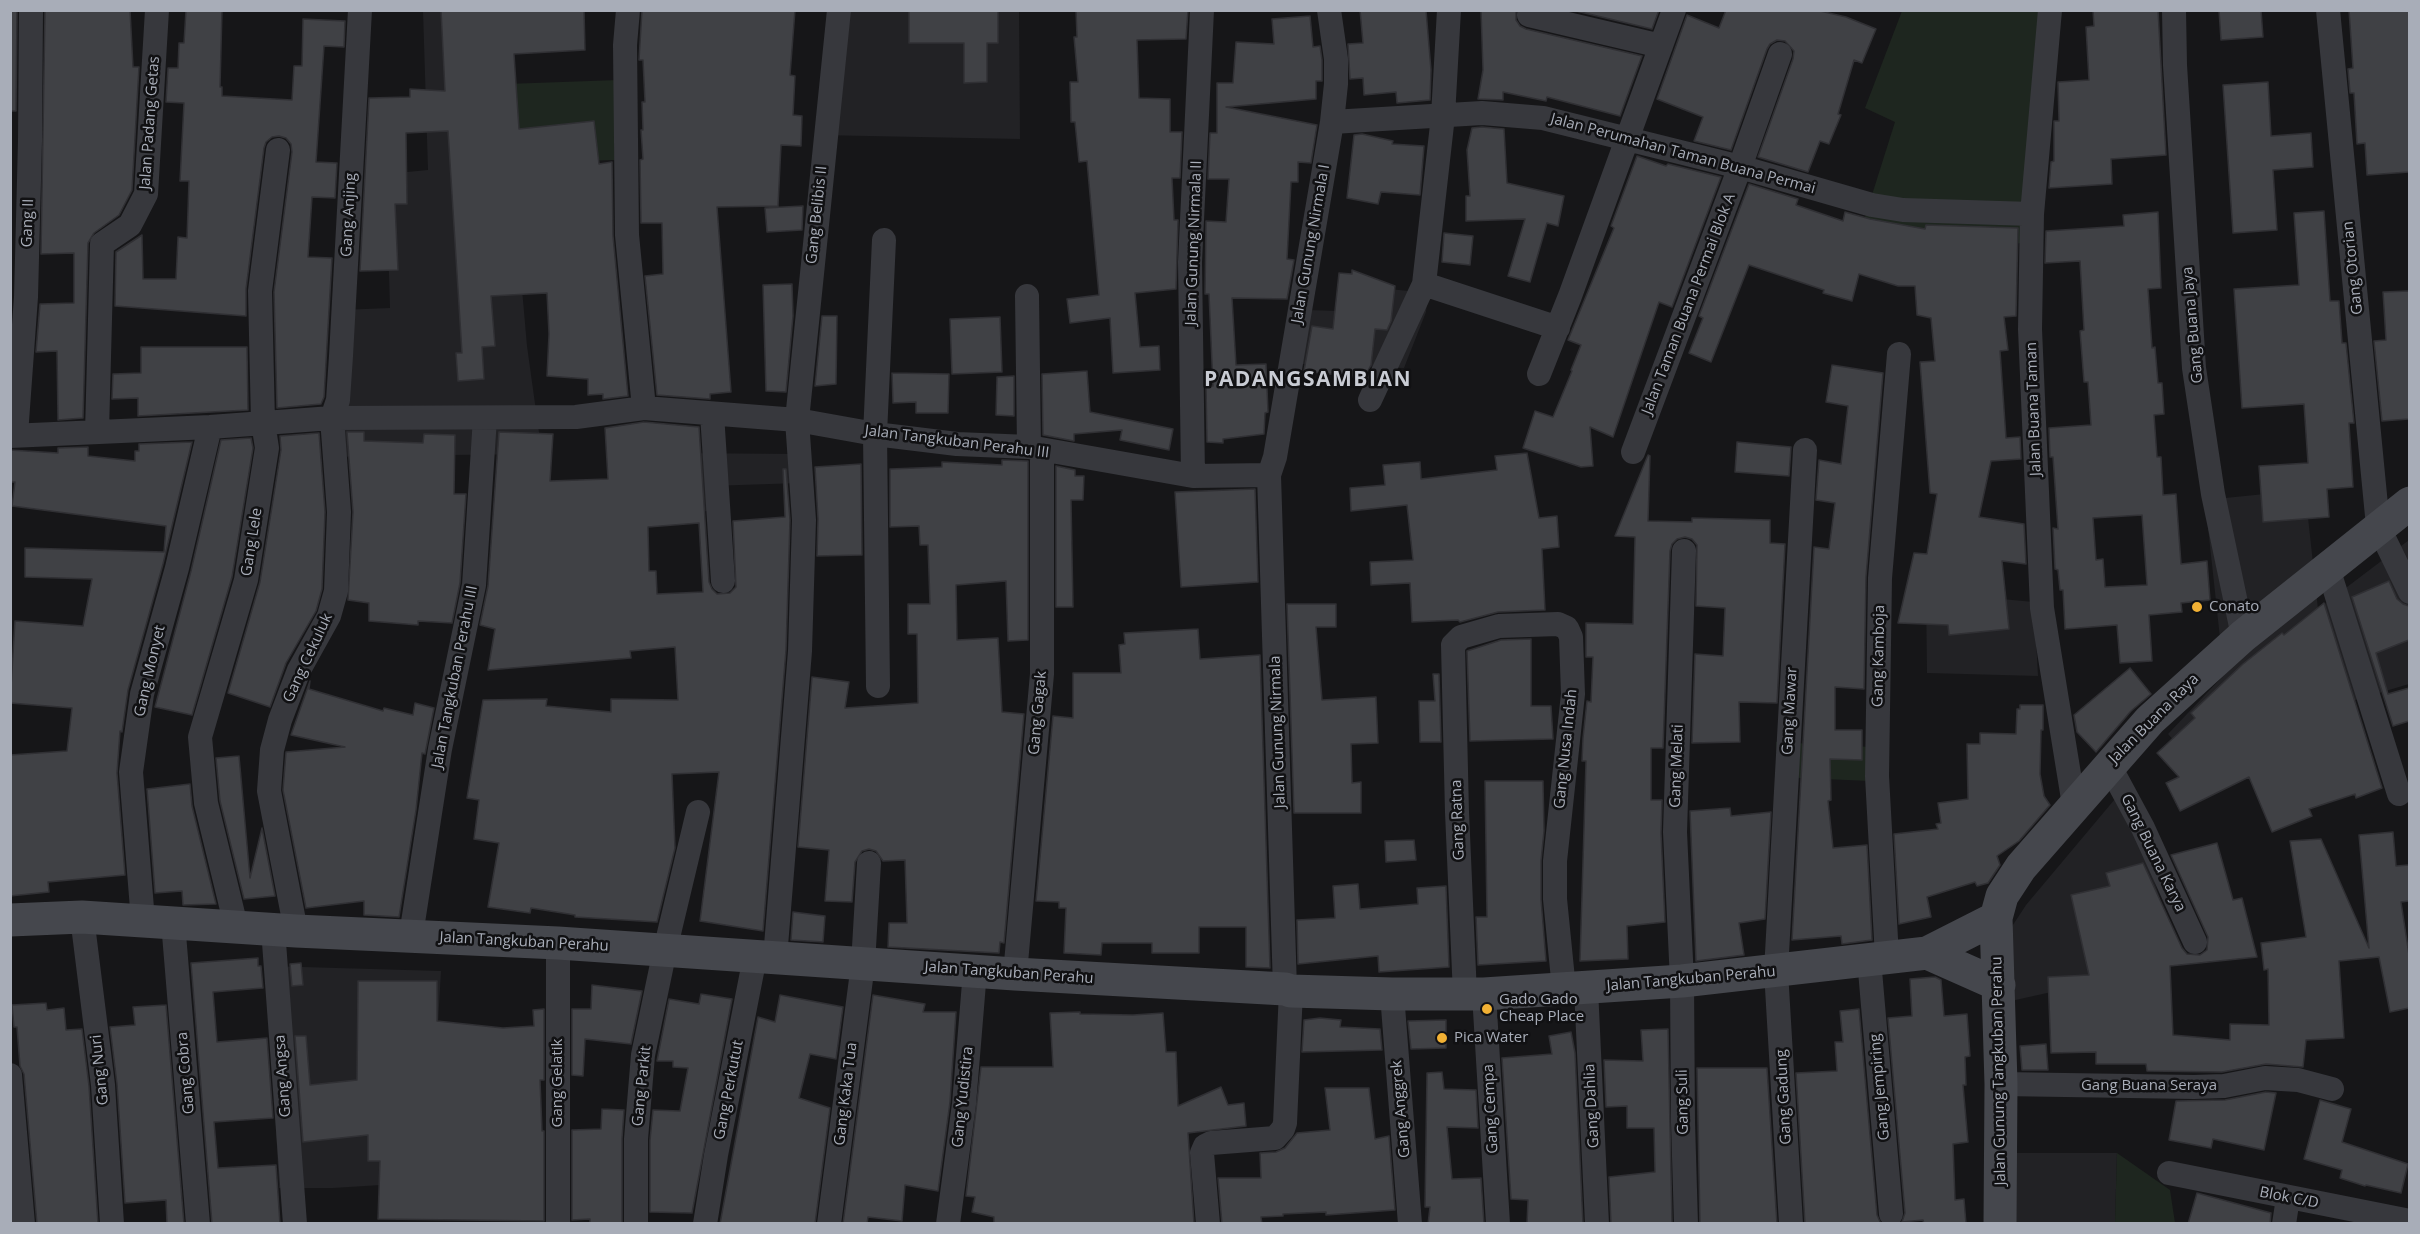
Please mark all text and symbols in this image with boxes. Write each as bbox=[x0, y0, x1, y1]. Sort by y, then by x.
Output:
street label: Jalan Padang Getas bbox=[136, 56, 164, 190]
street label: Jalan Perumahan Taman Buana Permai bbox=[1549, 110, 1817, 198]
street label: Jalan Gunung Nirmala II bbox=[1182, 160, 1206, 326]
street label: Jalan Gunung Nirmala I bbox=[1288, 163, 1334, 325]
street label: Gang Belibis II bbox=[803, 165, 831, 265]
street label: Gang Anjing bbox=[338, 173, 360, 257]
street label: Jalan Taman Buana Permai Blok A bbox=[1638, 191, 1740, 417]
street label: Gang II bbox=[18, 198, 38, 248]
street label: Gang Otorian bbox=[2339, 220, 2367, 316]
street label: Gang Buana Jaya bbox=[2179, 266, 2207, 384]
street label: Jalan Buana Taman bbox=[2023, 342, 2045, 476]
district label: PADANGSAMBIAN bbox=[1204, 367, 1412, 393]
street label: Jalan Tangkuban Perahu III bbox=[864, 422, 1050, 462]
street label: Gang Lele bbox=[238, 507, 266, 577]
street label: Jalan Tangkuban Perahu III bbox=[428, 584, 482, 770]
place label: Conato bbox=[2209, 598, 2259, 616]
marker: Conato bbox=[2190, 600, 2204, 614]
street label: Gang Kamboja bbox=[1869, 605, 1889, 707]
street label: Gang Cekuluk bbox=[279, 611, 337, 705]
street label: Gang Monyet bbox=[131, 623, 169, 719]
street label: Jalan Gunung Nirmala bbox=[1266, 655, 1290, 809]
street label: Gang Mawar bbox=[1779, 666, 1801, 756]
street label: Gang Gagak bbox=[1025, 670, 1051, 756]
street label: Jalan Buana Raya bbox=[2105, 670, 2203, 768]
street label: Gang Nusa Indah bbox=[1551, 688, 1581, 810]
street label: Gang Melati bbox=[1667, 724, 1687, 808]
street label: Gang Ratna bbox=[1448, 779, 1468, 861]
street label: Gang Buana Karya bbox=[2117, 791, 2189, 915]
street label: Jalan Tangkuban Perahu bbox=[439, 929, 609, 955]
street label: Jalan Gunung Tangkuban Perahu bbox=[1988, 956, 2010, 1186]
street label: Jalan Tangkuban Perahu bbox=[924, 958, 1094, 988]
street label: Jalan Tangkuban Perahu bbox=[1606, 963, 1776, 995]
place label: Gado Gado Cheap Place bbox=[1499, 991, 1584, 1026]
marker: Gado Gado Cheap Place bbox=[1480, 1002, 1494, 1016]
place label: Pica Water bbox=[1454, 1029, 1528, 1047]
street label: Gang Cobra bbox=[173, 1031, 199, 1115]
marker: Pica Water bbox=[1435, 1031, 1449, 1045]
street label: Gang Jempiring bbox=[1866, 1033, 1894, 1141]
street label: Gang Nuri bbox=[87, 1034, 113, 1106]
street label: Gang Angsa bbox=[271, 1034, 295, 1118]
street label: Gang Gelatik bbox=[549, 1039, 567, 1127]
street label: Gang Perkutut bbox=[711, 1039, 747, 1141]
street label: Gang Kaka Tua bbox=[831, 1041, 861, 1147]
street label: Gang Parkit bbox=[629, 1045, 655, 1127]
street label: Gang Yudistira bbox=[949, 1045, 977, 1149]
street label: Gang Gadung bbox=[1773, 1049, 1795, 1145]
street label: Gang Anggrek bbox=[1388, 1059, 1414, 1159]
street label: Gang Dahlia bbox=[1581, 1063, 1603, 1149]
street label: Gang Cempa bbox=[1480, 1064, 1502, 1154]
street label: Gang Suli bbox=[1673, 1069, 1693, 1135]
street label: Gang Buana Seraya bbox=[2081, 1077, 2217, 1095]
street label: Blok C/D bbox=[2258, 1183, 2320, 1213]

